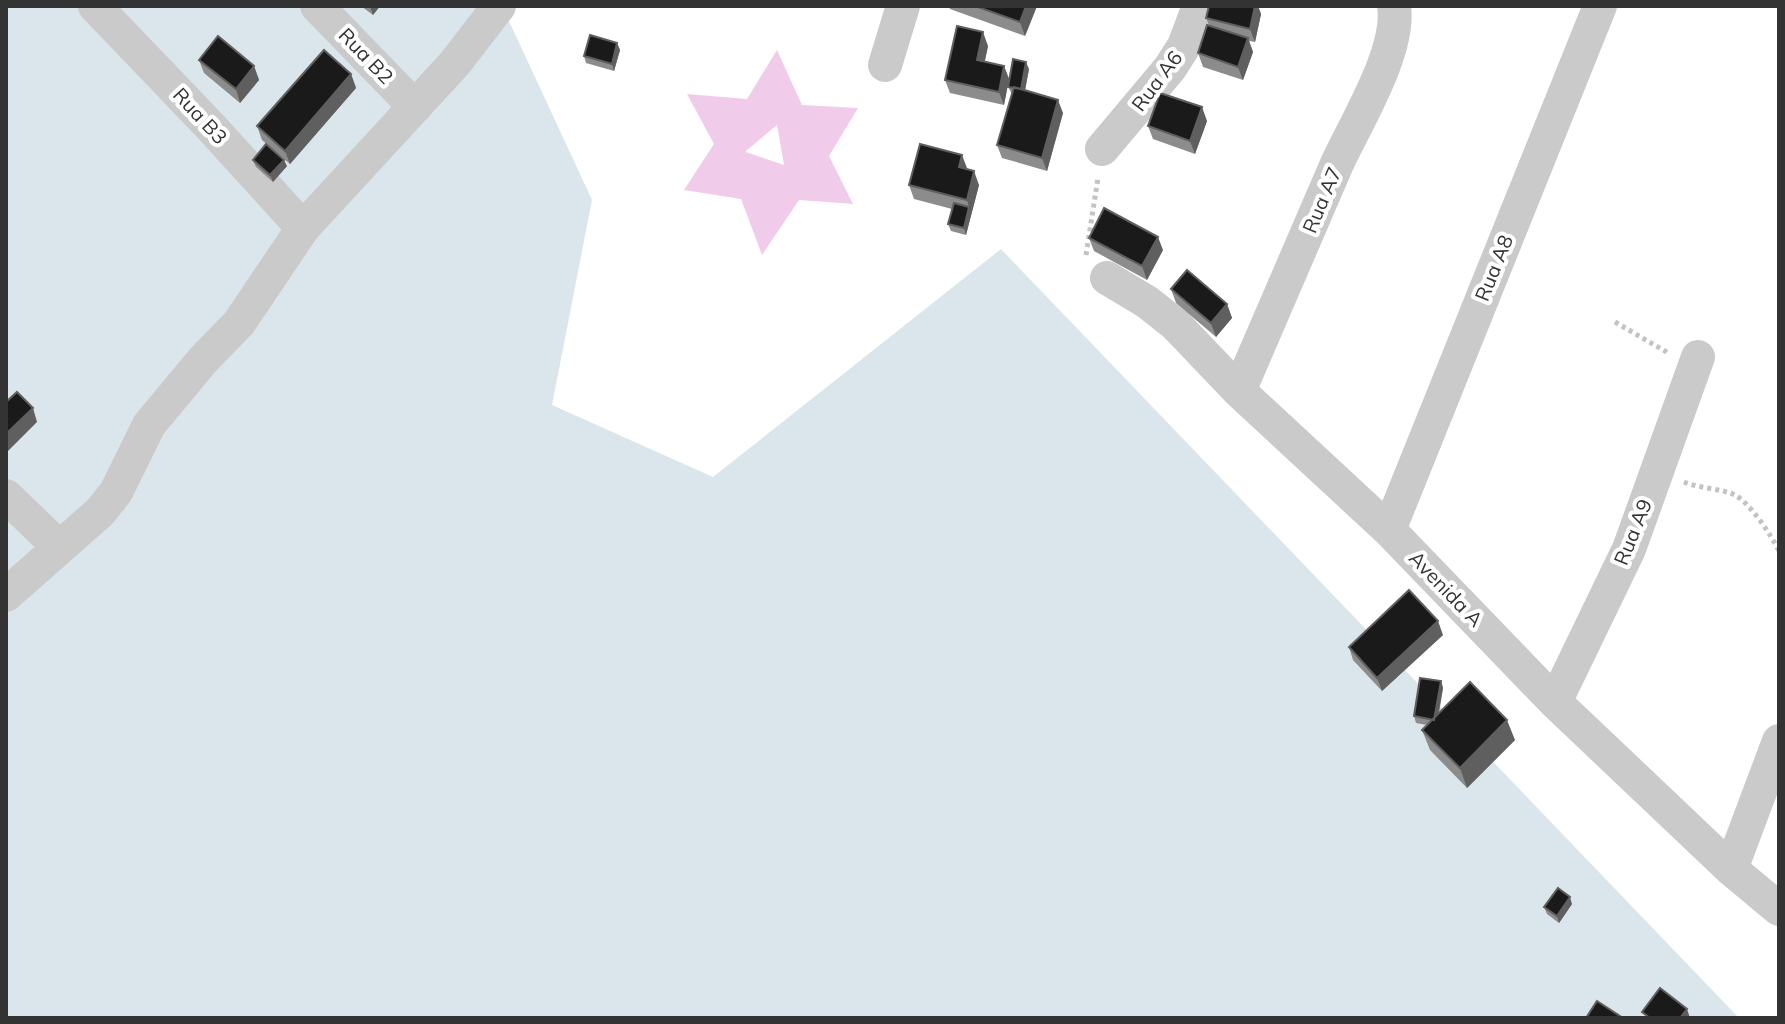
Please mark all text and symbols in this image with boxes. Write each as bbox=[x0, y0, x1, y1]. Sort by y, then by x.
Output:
street label: Rua B2 bbox=[334, 22, 399, 89]
street label: Rua A6 bbox=[1126, 45, 1187, 116]
street label: Rua B3 bbox=[168, 82, 233, 149]
street label: Rua A7 bbox=[1296, 163, 1347, 237]
street label: Rua A8 bbox=[1469, 231, 1518, 305]
street label: Rua A9 bbox=[1608, 495, 1657, 569]
street label: Avenida A bbox=[1404, 545, 1489, 632]

